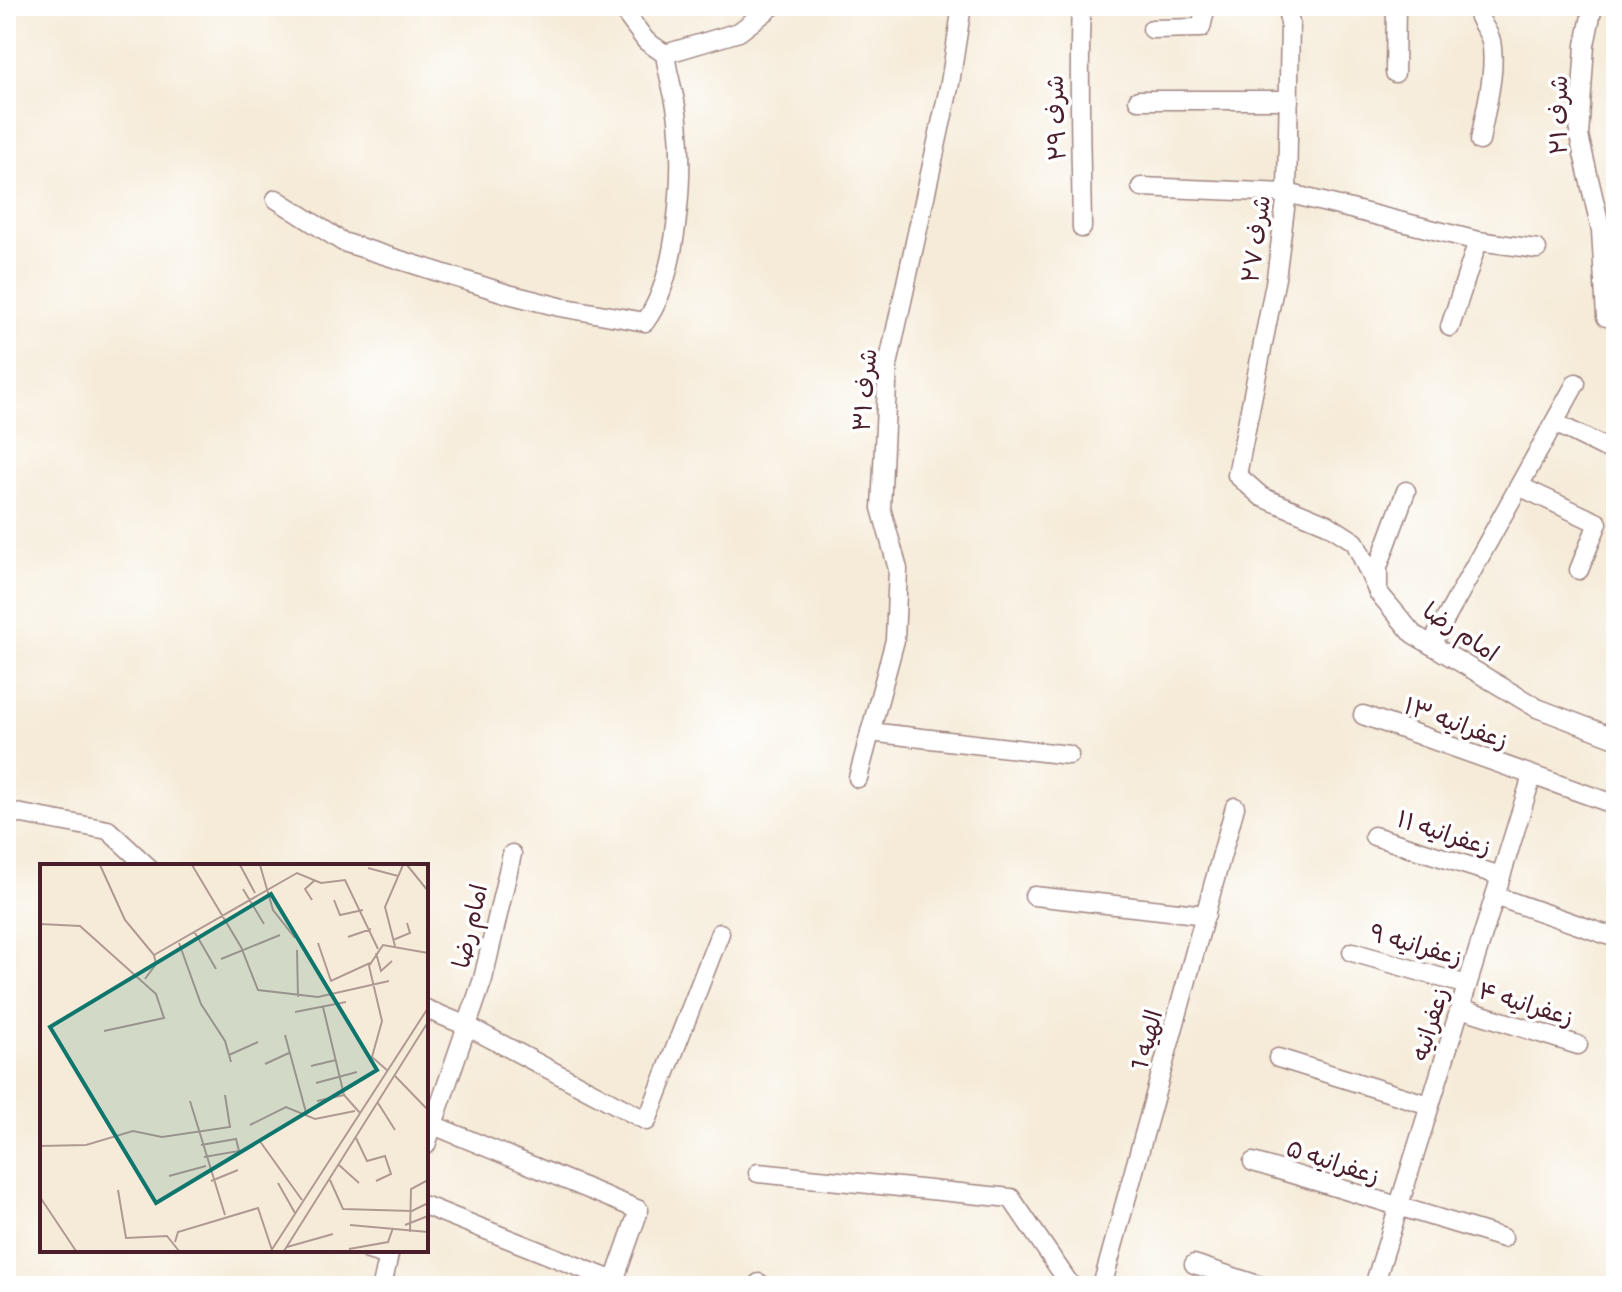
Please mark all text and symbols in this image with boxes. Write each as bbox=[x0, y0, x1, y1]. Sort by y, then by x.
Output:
street label: شرف ۲۹ bbox=[1041, 74, 1072, 162]
street label: شرف ۲۱ bbox=[1545, 75, 1574, 155]
street label: شرف ۲۷ bbox=[1236, 193, 1277, 285]
street label: شرف ۳۱ bbox=[847, 347, 884, 433]
street label: امام رضا bbox=[1416, 597, 1504, 671]
street label: زعفرانیه ۱۳ bbox=[1400, 691, 1512, 756]
street label: زعفرانیه ۱۱ bbox=[1393, 805, 1495, 862]
inset map bbox=[40, 864, 428, 1252]
street label: امام رضا bbox=[447, 881, 497, 972]
street label: زعفرانیه ۹ bbox=[1366, 918, 1466, 973]
street label: زعفرانیه ۴ bbox=[1475, 976, 1577, 1033]
street label: زعفرانیه bbox=[1406, 984, 1455, 1064]
street label: الهیه 1 bbox=[1126, 1007, 1169, 1073]
street label: زعفرانیه ۵ bbox=[1282, 1134, 1383, 1191]

